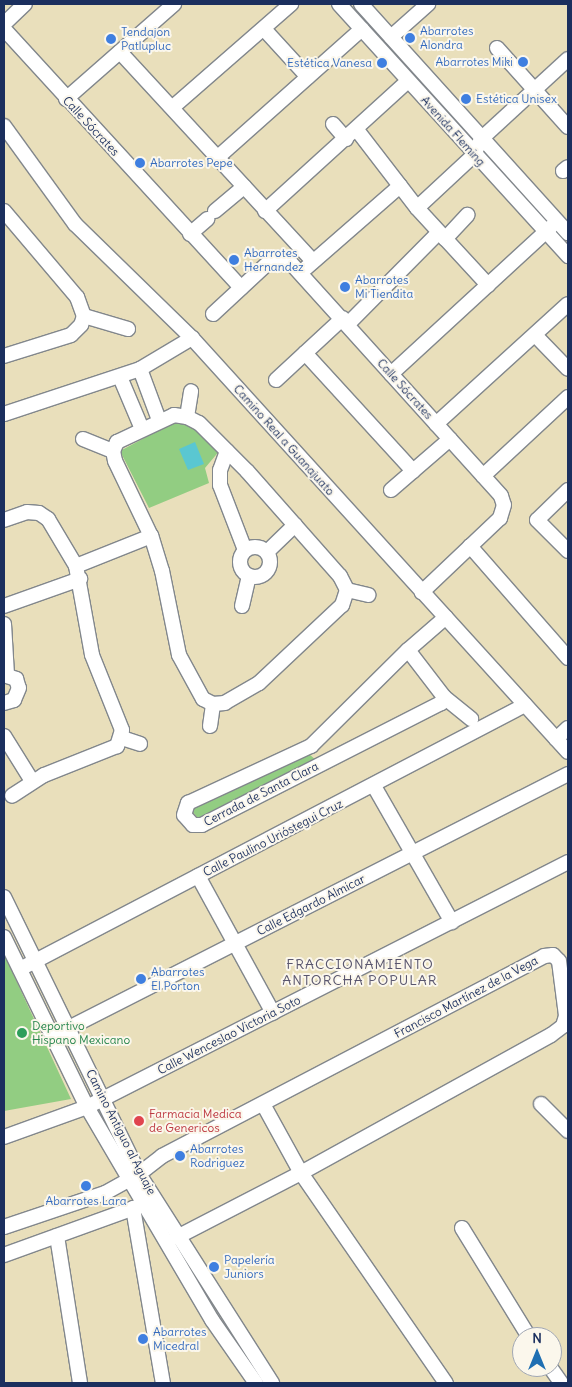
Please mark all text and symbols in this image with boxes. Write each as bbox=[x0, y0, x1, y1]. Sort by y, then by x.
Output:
place label: Abarrotes Alondra bbox=[420, 24, 473, 52]
place label: Tendajon Patlupluc bbox=[121, 25, 171, 53]
marker: Abarrotes Alondra bbox=[404, 32, 416, 44]
marker: Tendajon Patlupluc bbox=[105, 33, 117, 45]
place label: Abarrotes Miki bbox=[436, 55, 513, 69]
place label: Estética Vanesa bbox=[287, 56, 372, 70]
marker: Abarrotes Miki bbox=[517, 56, 529, 68]
marker: Estética Vanesa bbox=[376, 57, 388, 69]
place label: Estética Unisex bbox=[476, 92, 557, 106]
street label: Calle Sócrates bbox=[60, 93, 122, 159]
street label: Avenida Fleming bbox=[418, 93, 488, 169]
marker: Estética Unisex bbox=[460, 93, 472, 105]
place label: Abarrotes Pepe bbox=[150, 156, 233, 170]
marker: Abarrotes Pepe bbox=[134, 157, 146, 169]
place label: Abarrotes Hernandez bbox=[244, 246, 304, 274]
marker: Abarrotes Hernandez bbox=[228, 254, 240, 266]
place label: Abarrotes Mi Tiendita bbox=[355, 273, 413, 301]
marker: Abarrotes Mi Tiendita bbox=[339, 281, 351, 293]
street label: Calle Sócrates bbox=[374, 356, 436, 422]
street label: Camino Real a Guanajuato bbox=[231, 382, 337, 498]
street label: Cerrada de Santa Clara bbox=[201, 759, 321, 829]
street label: Calle Paulino Urióstegui Cruz bbox=[201, 796, 345, 880]
street label: Calle Edgardo Almicar bbox=[254, 871, 368, 939]
street label: Francisco Martínez de la Vega bbox=[392, 953, 540, 1041]
district label: FRACCIONAMIENTO ANTORCHA POPULAR bbox=[280, 956, 440, 989]
place label: Abarrotes El Porton bbox=[151, 965, 204, 993]
marker: Abarrotes El Porton bbox=[135, 973, 147, 985]
street label: Calle Wenceslao Victoria Soto bbox=[155, 993, 303, 1077]
place label: Deportivo Hispano Mexicano bbox=[32, 1019, 130, 1047]
marker: Deportivo Hispano Mexicano bbox=[16, 1027, 28, 1039]
street label: Camino Antiguo al Aguaje bbox=[83, 1067, 159, 1197]
place label: Farmacia Medica de Genericos bbox=[149, 1107, 242, 1135]
marker: Farmacia Medica de Genericos bbox=[133, 1115, 145, 1127]
place label: Abarrotes Rodriguez bbox=[190, 1142, 245, 1170]
marker: Abarrotes Rodriguez bbox=[174, 1150, 186, 1162]
marker: Abarrotes Lara bbox=[80, 1180, 92, 1192]
place label: Abarrotes Lara bbox=[45, 1194, 127, 1208]
place label: Papelería Juniors bbox=[224, 1253, 275, 1281]
marker: Papelería Juniors bbox=[208, 1261, 220, 1273]
place label: Abarrotes Micedral bbox=[153, 1325, 206, 1353]
north arrow bbox=[512, 1327, 562, 1377]
text: N bbox=[532, 1329, 542, 1347]
marker: Abarrotes Micedral bbox=[137, 1333, 149, 1345]

